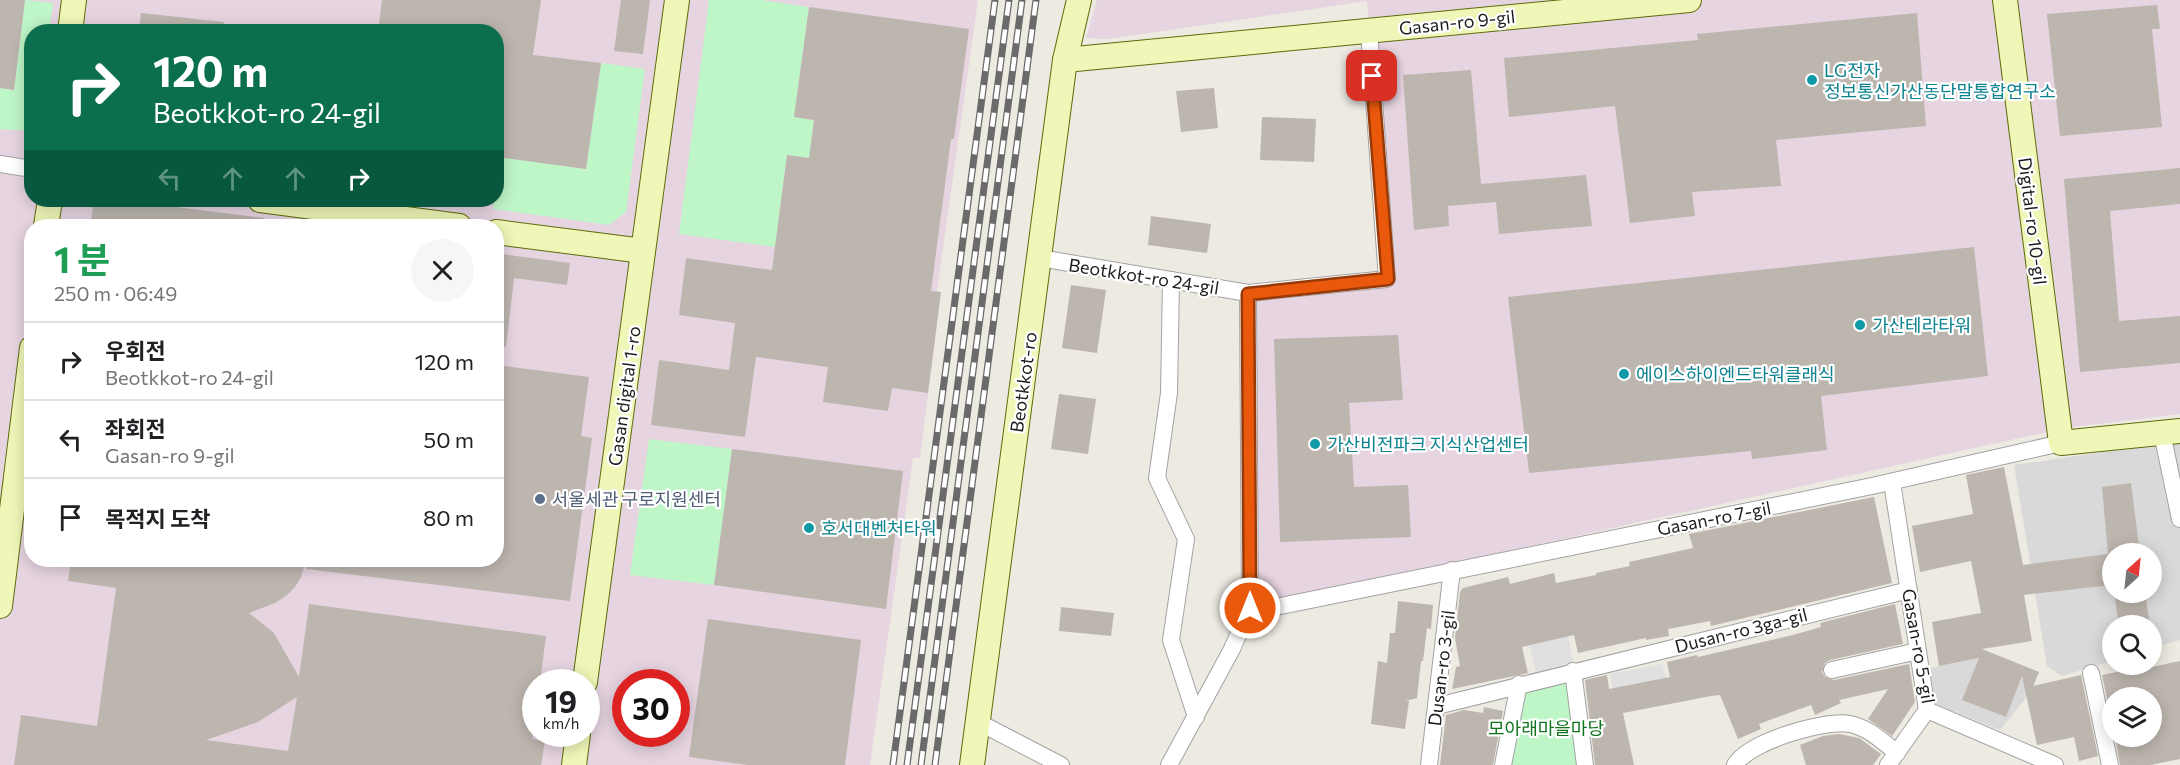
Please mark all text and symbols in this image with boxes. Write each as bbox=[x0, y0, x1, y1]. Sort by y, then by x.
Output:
street label: Gasan-ro 9-gil bbox=[1398, 5, 1516, 39]
text: 120 m bbox=[153, 44, 268, 96]
icon: right bbox=[54, 48, 132, 126]
pin bbox=[1346, 50, 1397, 101]
icon: arrive bbox=[1355, 59, 1388, 92]
place label: LG전자 정보통신가산동단말통합연구소 bbox=[1824, 59, 2056, 102]
marker: LG전자 정보통신가산동단말통합연구소 bbox=[1805, 73, 1819, 87]
text: Beotkkot-ro 24-gil bbox=[153, 96, 381, 129]
street label: Digital-ro 10-gil bbox=[2014, 156, 2052, 286]
icon: left bbox=[153, 162, 186, 195]
icon: ahead bbox=[216, 162, 249, 195]
icon: ahead bbox=[279, 162, 312, 195]
icon: right bbox=[342, 162, 375, 195]
text: 1 분 bbox=[54, 236, 110, 280]
button: close bbox=[411, 239, 474, 302]
street label: Beotkkot-ro 24-gil bbox=[1067, 253, 1221, 299]
text: 250 m · 06:49 bbox=[54, 281, 177, 305]
place label: 가산테라타워 bbox=[1872, 314, 1971, 336]
marker: 가산테라타워 bbox=[1853, 318, 1867, 332]
street label: Gasan digital 1-ro bbox=[603, 325, 645, 467]
street label: Beotkkot-ro bbox=[1005, 330, 1041, 434]
text: 우회전 bbox=[105, 337, 166, 364]
icon: right bbox=[54, 345, 87, 378]
text: 120 m bbox=[415, 348, 474, 375]
place label: 에이스하이엔드타워클래식 bbox=[1636, 363, 1835, 385]
text: Beotkkot-ro 24-gil bbox=[105, 365, 274, 389]
marker: 에이스하이엔드타워클래식 bbox=[1617, 367, 1631, 381]
text: 좌회전 bbox=[105, 415, 166, 442]
icon: left bbox=[54, 423, 87, 456]
text: 50 m bbox=[424, 426, 474, 453]
place label: 가산비전파크 지식산업센터 bbox=[1327, 433, 1529, 455]
marker: 가산비전파크 지식산업센터 bbox=[1308, 437, 1322, 451]
text: Gasan-ro 9-gil bbox=[105, 443, 235, 467]
place label: 서울세관 구로지원센터 bbox=[552, 488, 721, 510]
marker: 서울세관 구로지원센터 bbox=[533, 492, 547, 506]
street label: Gasan-ro 7-gil bbox=[1655, 496, 1773, 540]
icon: arrive bbox=[54, 501, 87, 534]
text: 80 m bbox=[423, 504, 474, 531]
text: 목적지 도착 bbox=[105, 505, 210, 532]
place label: 호서대벤처타워 bbox=[821, 517, 937, 539]
marker: 호서대벤처타워 bbox=[802, 521, 816, 535]
north arrow bbox=[2102, 543, 2162, 603]
map controls bbox=[2102, 543, 2162, 747]
position arrow bbox=[1218, 576, 1282, 640]
street label: Gasan-ro 5-gil bbox=[1898, 587, 1940, 705]
street label: Dusan-ro 3ga-gil bbox=[1672, 603, 1810, 657]
street label: Dusan-ro 3-gil bbox=[1423, 609, 1459, 727]
button: search bbox=[2102, 615, 2162, 675]
speed limit sign: 30 bbox=[612, 669, 690, 747]
text: 19 bbox=[545, 682, 577, 719]
button: layers bbox=[2102, 687, 2162, 747]
text: km/h bbox=[543, 714, 579, 732]
park label: 모아래마을마당 bbox=[1488, 717, 1604, 739]

